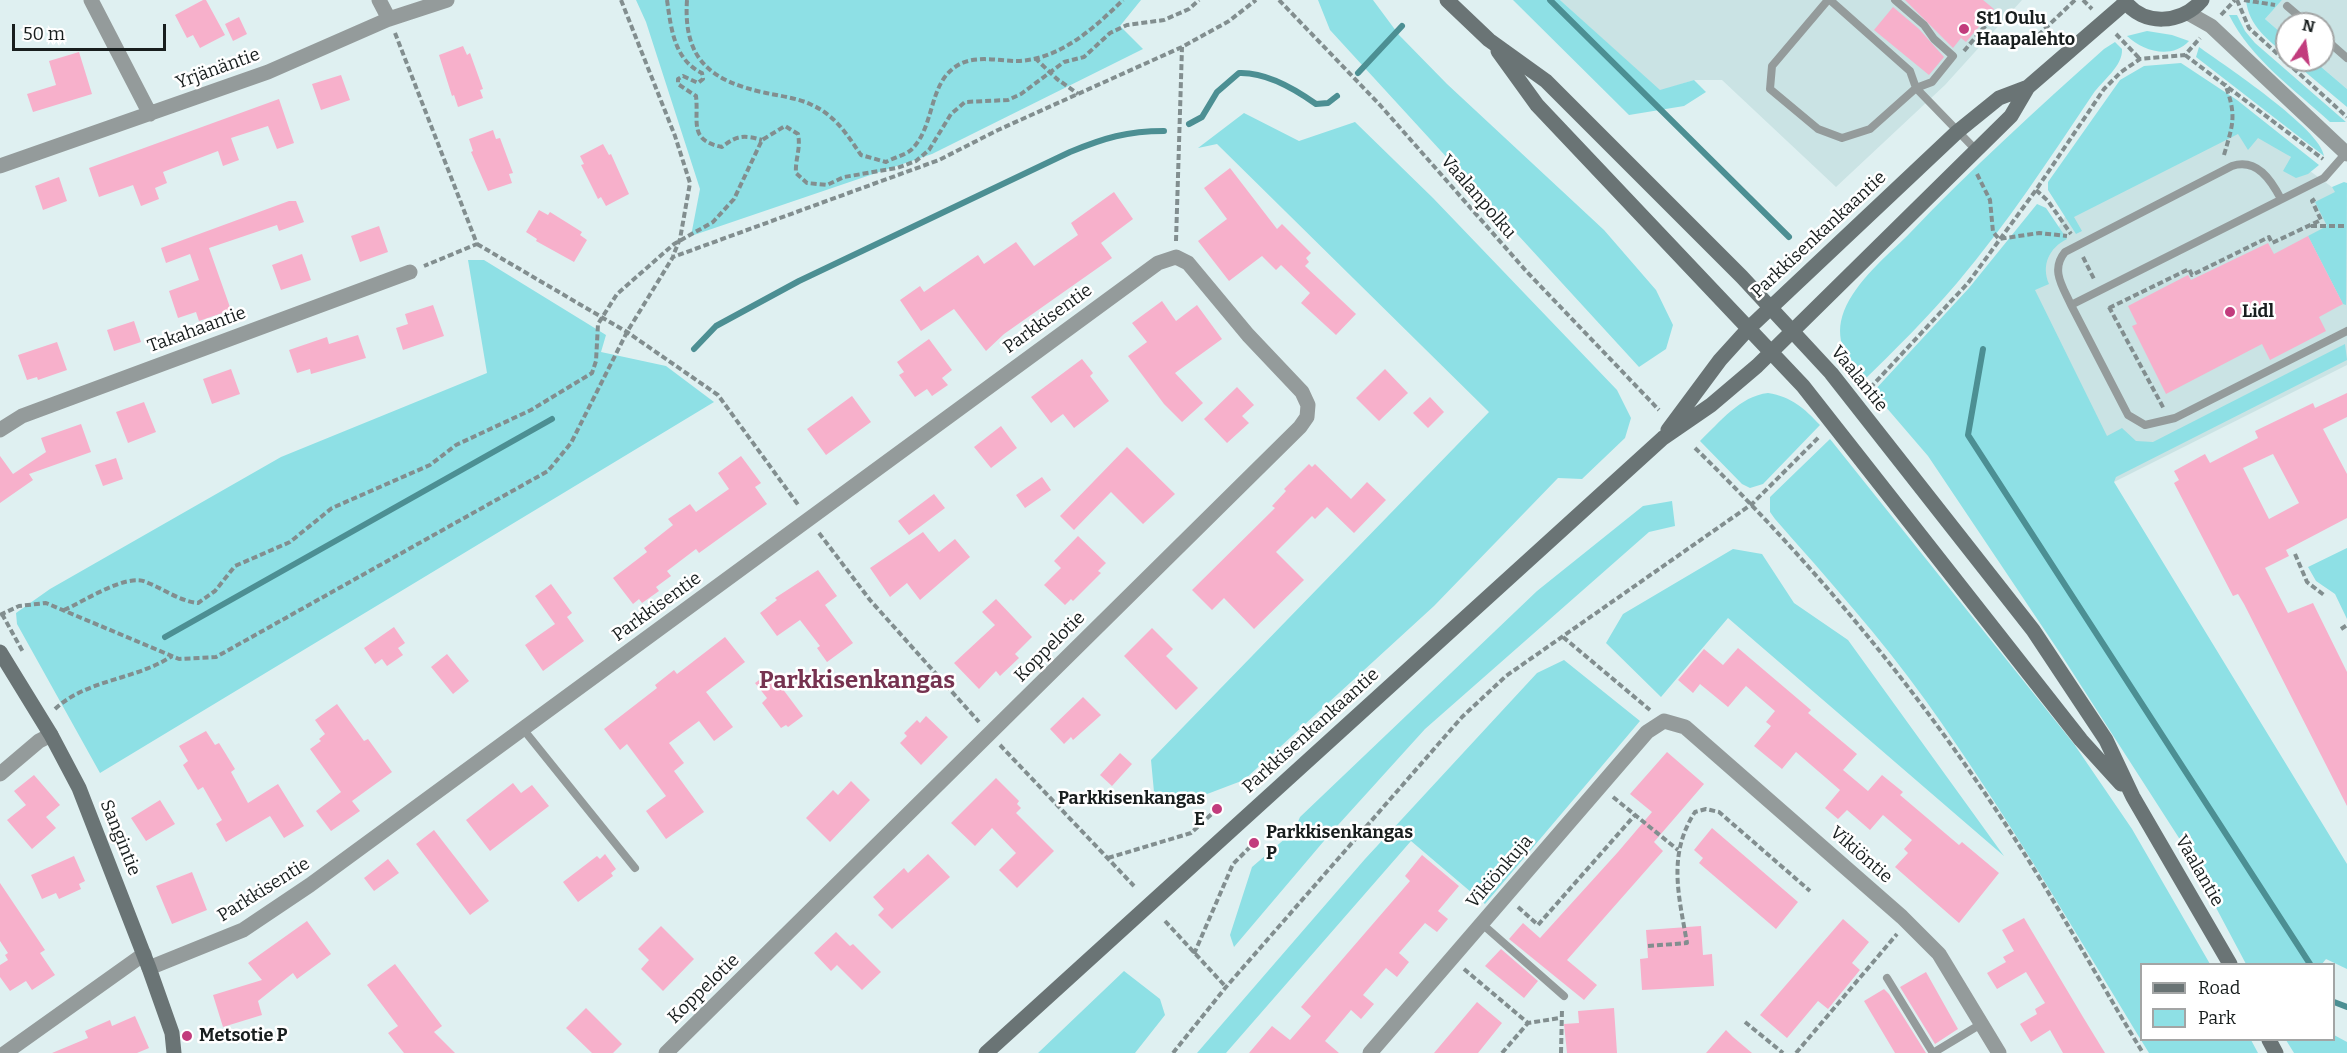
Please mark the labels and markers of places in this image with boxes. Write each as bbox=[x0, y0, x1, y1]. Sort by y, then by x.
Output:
place label: St1 Oulu Haapalehto bbox=[1976, 8, 2075, 50]
marker: St1 Oulu Haapalehto bbox=[1957, 22, 1971, 36]
place label: Lidl bbox=[2242, 301, 2274, 323]
marker: Lidl bbox=[2223, 305, 2237, 319]
place label: Parkkisenkangas E bbox=[1058, 788, 1205, 830]
marker: Parkkisenkangas E bbox=[1210, 802, 1224, 816]
place label: Parkkisenkangas P bbox=[1266, 822, 1413, 864]
marker: Parkkisenkangas P bbox=[1247, 836, 1261, 850]
place label: Metsotie P bbox=[199, 1025, 288, 1047]
marker: Metsotie P bbox=[180, 1029, 194, 1043]

